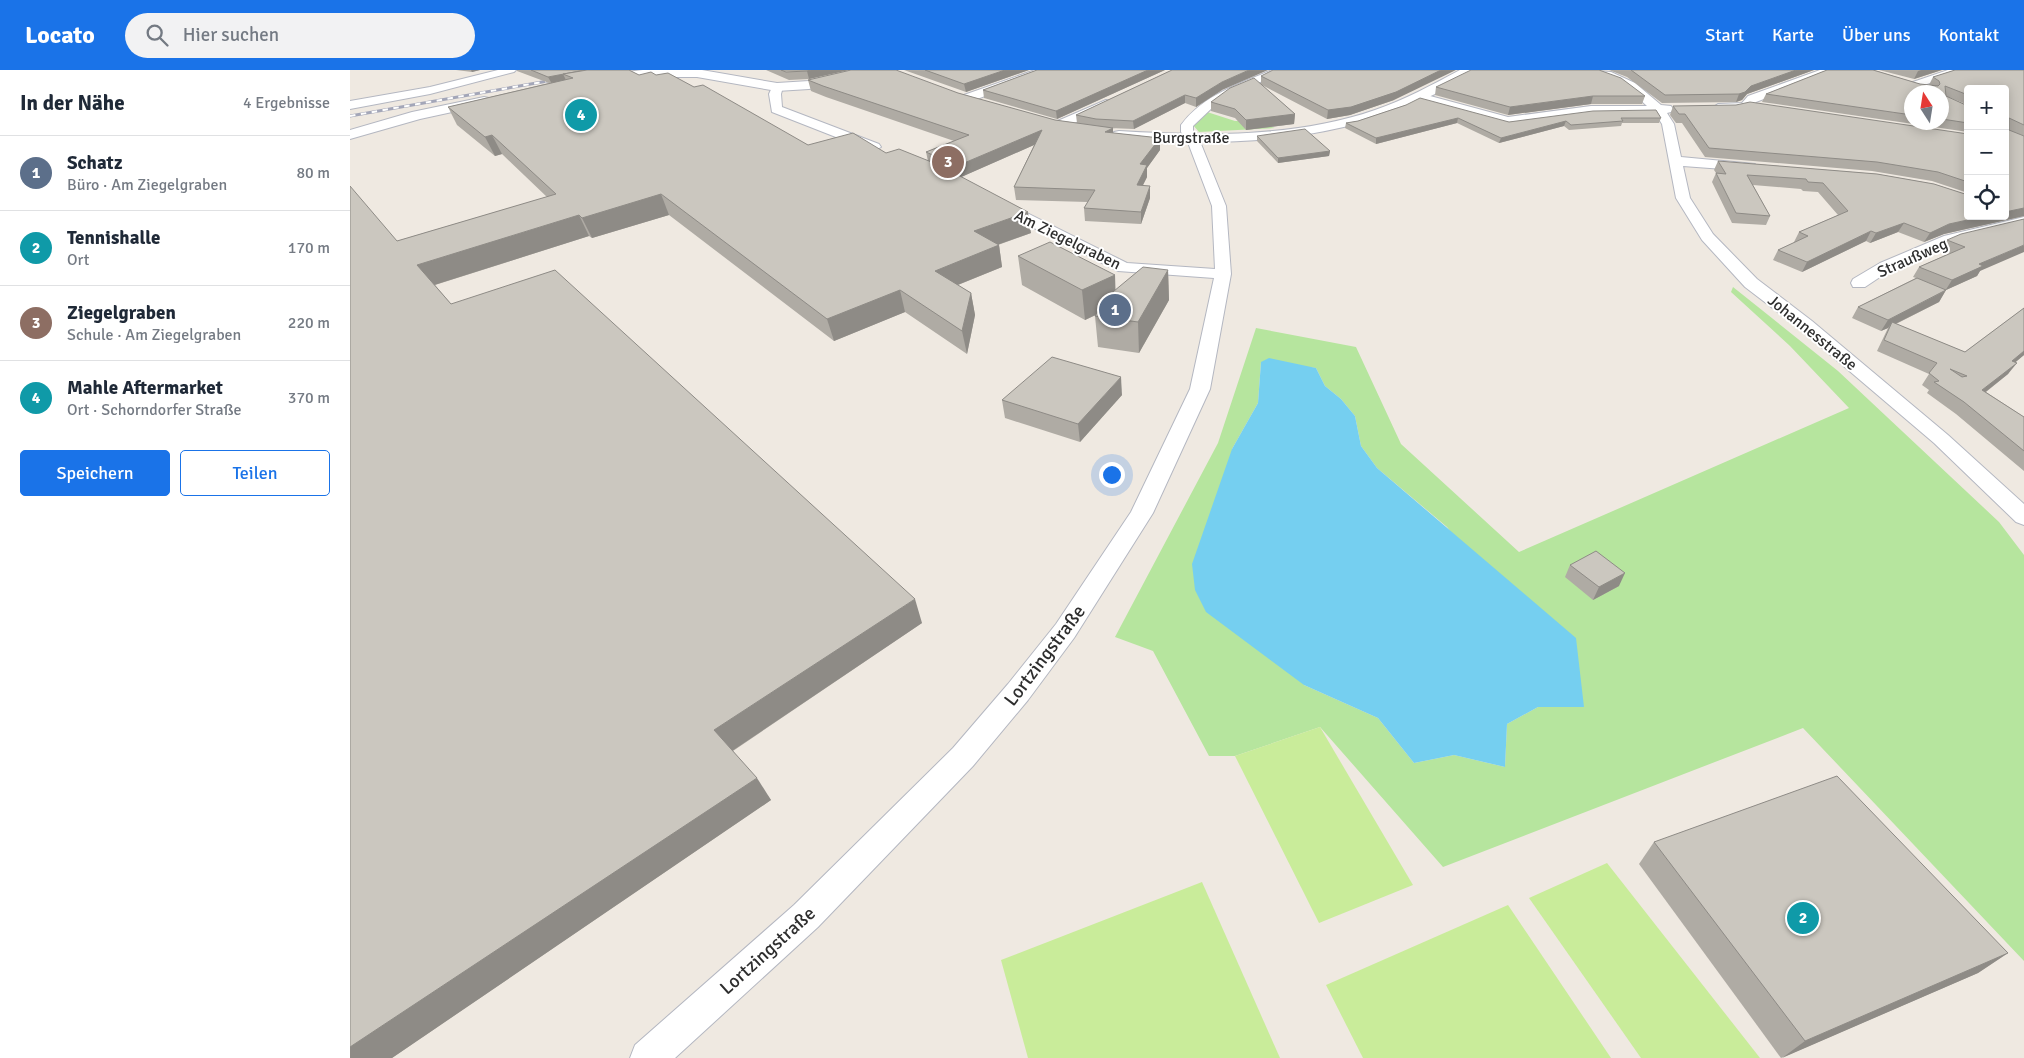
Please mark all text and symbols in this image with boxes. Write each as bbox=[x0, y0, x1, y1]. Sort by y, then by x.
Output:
search box bbox=[125, 13, 475, 58]
text: Locato bbox=[25, 20, 95, 50]
icon: search bbox=[143, 21, 171, 49]
text: Hier suchen bbox=[183, 23, 279, 47]
text: Start bbox=[1705, 24, 1744, 46]
text: Karte bbox=[1772, 24, 1814, 46]
text: Über uns bbox=[1842, 24, 1911, 46]
text: Kontakt bbox=[1939, 24, 1999, 46]
north arrow bbox=[1904, 85, 1949, 130]
map controls bbox=[1964, 85, 2009, 220]
button: + bbox=[1964, 85, 2009, 130]
text: In der Nähe bbox=[20, 90, 125, 116]
text: 4 Ergebnisse bbox=[243, 93, 330, 113]
pin: 4 bbox=[565, 96, 597, 134]
street label: Burgstraße bbox=[1152, 128, 1230, 148]
button: − bbox=[1964, 130, 2009, 175]
pin: 3 bbox=[932, 143, 964, 181]
text: Schatz bbox=[67, 151, 122, 175]
text: 1 bbox=[32, 163, 40, 183]
text: 80 m bbox=[296, 163, 330, 183]
text: Büro · Am Ziegelgraben bbox=[67, 175, 227, 195]
button: locate bbox=[1964, 175, 2009, 220]
street label: Am Ziegelgraben bbox=[1011, 205, 1124, 274]
text: Tennishalle bbox=[67, 226, 160, 250]
street label: Straußweg bbox=[1874, 234, 1951, 282]
text: 2 bbox=[32, 238, 40, 258]
text: 170 m bbox=[288, 238, 330, 258]
text: Ort bbox=[67, 250, 89, 270]
pin: 1 bbox=[1099, 291, 1131, 329]
street label: Johannesstraße bbox=[1764, 291, 1861, 375]
text: Ziegelgraben bbox=[67, 301, 176, 325]
text: 3 bbox=[32, 313, 40, 333]
text: 220 m bbox=[288, 313, 330, 333]
text: Schule · Am Ziegelgraben bbox=[67, 325, 241, 345]
text: Mahle Aftermarket bbox=[67, 376, 223, 400]
text: 4 bbox=[32, 388, 40, 408]
text: 370 m bbox=[288, 388, 330, 408]
text: Ort · Schorndorfer Straße bbox=[67, 400, 242, 420]
button: Speichern bbox=[20, 450, 170, 496]
button: Teilen bbox=[180, 450, 330, 496]
your location bbox=[1099, 462, 1125, 488]
street label: Lortzingstraße bbox=[999, 600, 1091, 711]
pin: 2 bbox=[1787, 899, 1819, 937]
street label: Lortzingstraße bbox=[715, 901, 820, 1000]

